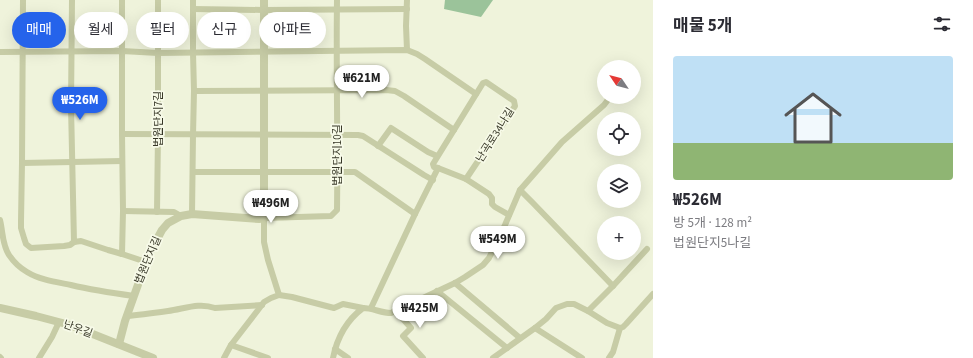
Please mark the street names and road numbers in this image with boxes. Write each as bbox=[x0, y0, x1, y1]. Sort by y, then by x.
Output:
street label: 법원단지7길 bbox=[151, 91, 166, 147]
street label: 난곡로34나길 bbox=[472, 105, 518, 165]
street label: 법원단지10길 bbox=[330, 124, 345, 186]
street label: 법원단지길 bbox=[131, 234, 165, 286]
street label: 난우길 bbox=[61, 317, 95, 341]

